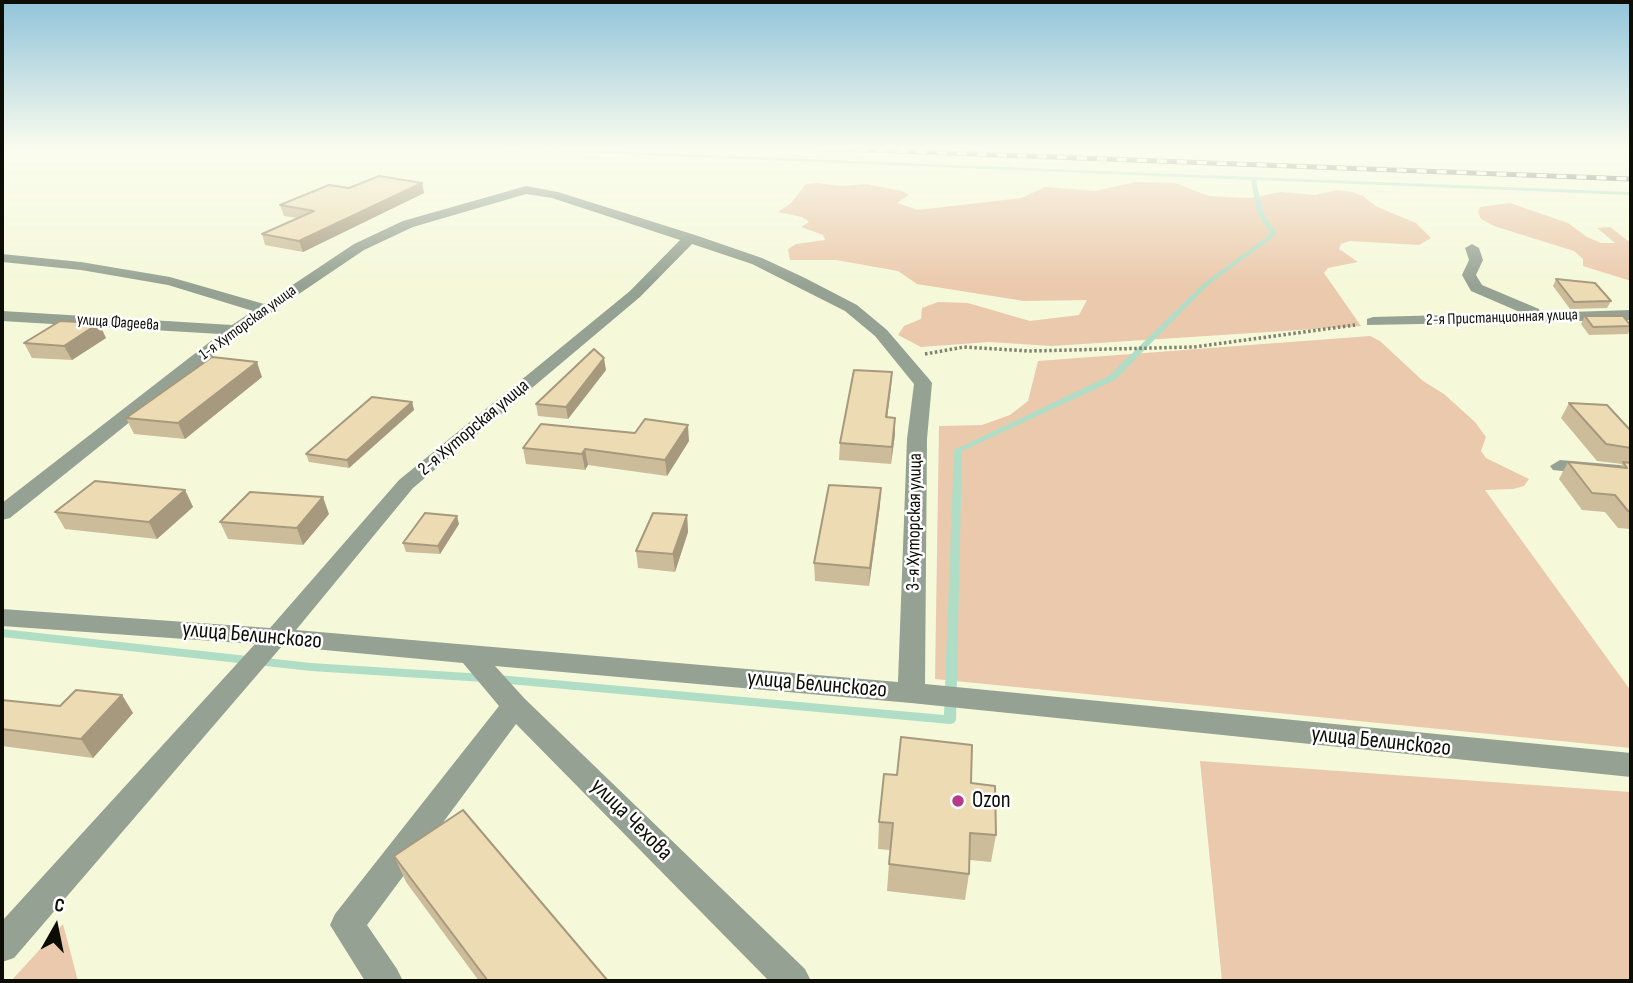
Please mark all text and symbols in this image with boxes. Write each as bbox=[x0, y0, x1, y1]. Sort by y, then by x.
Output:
street label: 1-я Хуторская улица bbox=[196, 281, 300, 365]
street label: 2-я Пристанционная улица bbox=[1426, 306, 1578, 330]
street label: улица Фадеева bbox=[76, 311, 160, 335]
street label: 2-я Хуторская улица bbox=[414, 375, 534, 481]
street label: 3-я Хуторская улица bbox=[902, 453, 928, 591]
street label: улица Белинского bbox=[181, 616, 323, 656]
street label: улица Белинского bbox=[746, 665, 888, 705]
street label: улица Белинского bbox=[1310, 721, 1452, 763]
street label: улица Чехова bbox=[584, 773, 678, 867]
place label: Ozon bbox=[972, 787, 1011, 815]
marker: Ozon bbox=[950, 793, 966, 809]
north arrow bbox=[21, 892, 91, 962]
text: С bbox=[53, 894, 66, 918]

